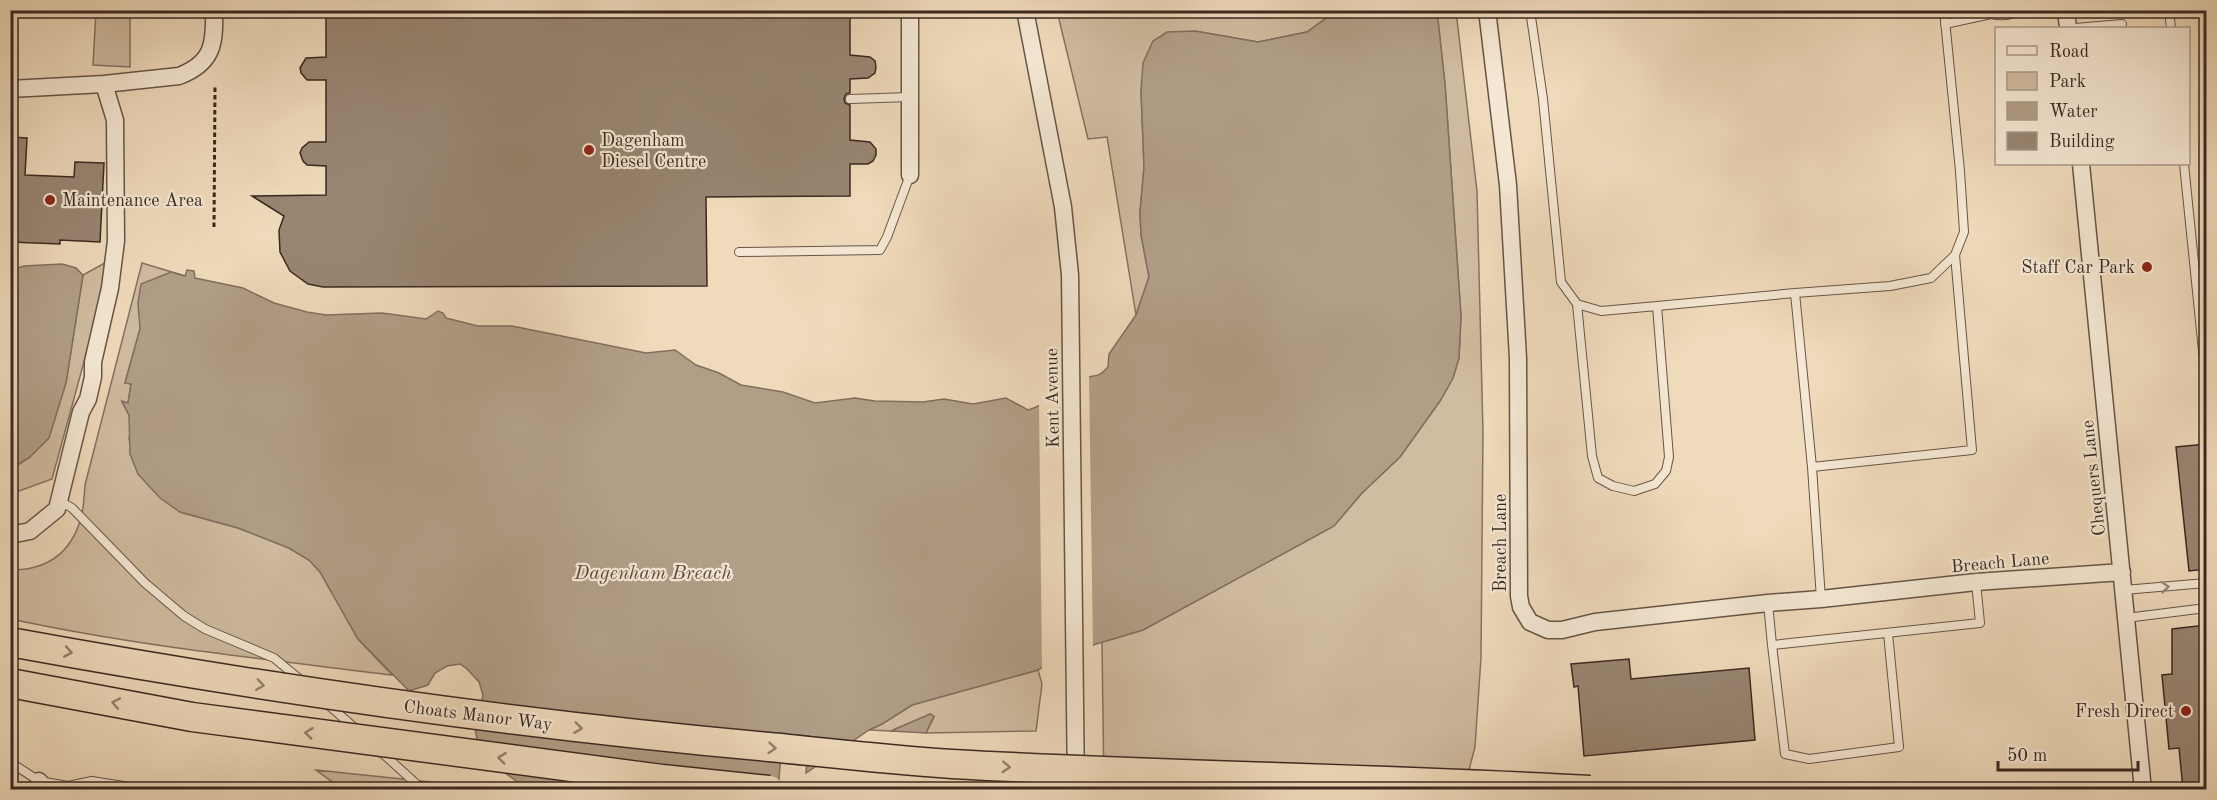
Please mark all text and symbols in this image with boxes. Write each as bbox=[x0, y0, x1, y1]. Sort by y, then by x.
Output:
legend bbox=[1995, 27, 2190, 165]
text: Road bbox=[2049, 43, 2089, 61]
text: Park bbox=[2049, 73, 2086, 91]
text: Water bbox=[2049, 103, 2098, 121]
place label: Dagenham Diesel Centre bbox=[601, 132, 706, 171]
text: Building bbox=[2049, 133, 2115, 151]
marker: Dagenham Diesel Centre bbox=[582, 143, 596, 157]
place label: Maintenance Area bbox=[62, 192, 203, 210]
marker: Maintenance Area bbox=[43, 193, 57, 207]
place label: Staff Car Park bbox=[2021, 259, 2135, 277]
marker: Staff Car Park bbox=[2140, 260, 2154, 274]
street label: Kent Avenue bbox=[1043, 348, 1063, 448]
street label: Chequers Lane bbox=[2079, 419, 2109, 537]
street label: Breach Lane bbox=[1492, 494, 1510, 592]
street label: Breach Lane bbox=[1950, 550, 2050, 576]
water label: Dagenham Breach bbox=[573, 564, 732, 584]
one-way arrow bbox=[2161, 580, 2170, 593]
one-way arrow bbox=[63, 645, 73, 658]
one-way arrow bbox=[256, 678, 265, 690]
one-way arrow bbox=[112, 697, 122, 710]
street label: Choats Manor Way bbox=[402, 698, 554, 734]
place label: Fresh Direct bbox=[2075, 703, 2174, 721]
marker: Fresh Direct bbox=[2179, 704, 2193, 718]
one-way arrow bbox=[574, 721, 583, 733]
one-way arrow bbox=[304, 727, 314, 739]
scale bar bbox=[1998, 734, 2138, 772]
one-way arrow bbox=[768, 741, 777, 754]
text: 50 m bbox=[2007, 747, 2047, 765]
one-way arrow bbox=[498, 752, 507, 765]
one-way arrow bbox=[1002, 760, 1011, 773]

